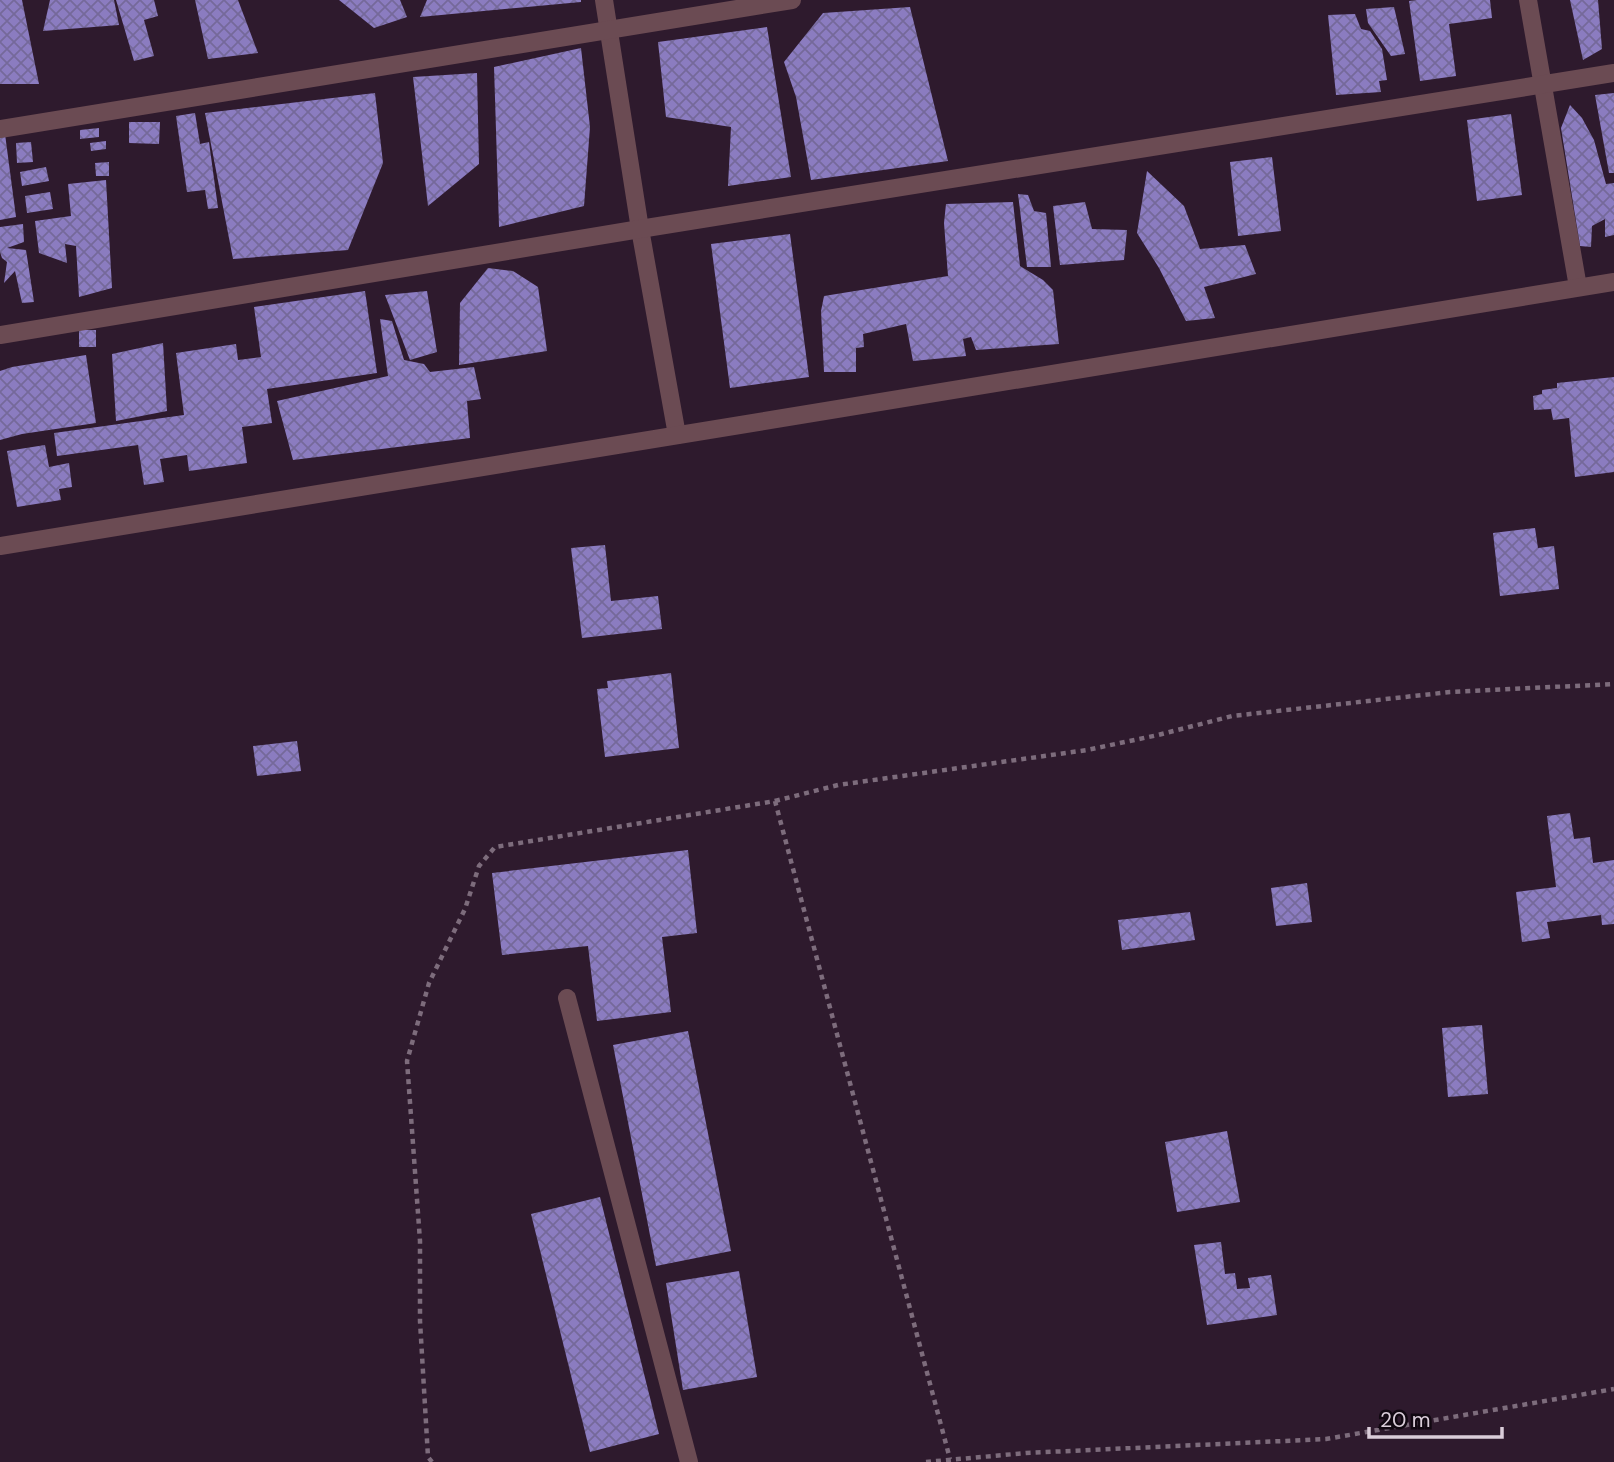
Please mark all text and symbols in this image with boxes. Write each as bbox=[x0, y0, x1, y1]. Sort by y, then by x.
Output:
scale bar bbox=[1369, 1396, 1502, 1440]
text: 20 m bbox=[1380, 1406, 1431, 1434]

